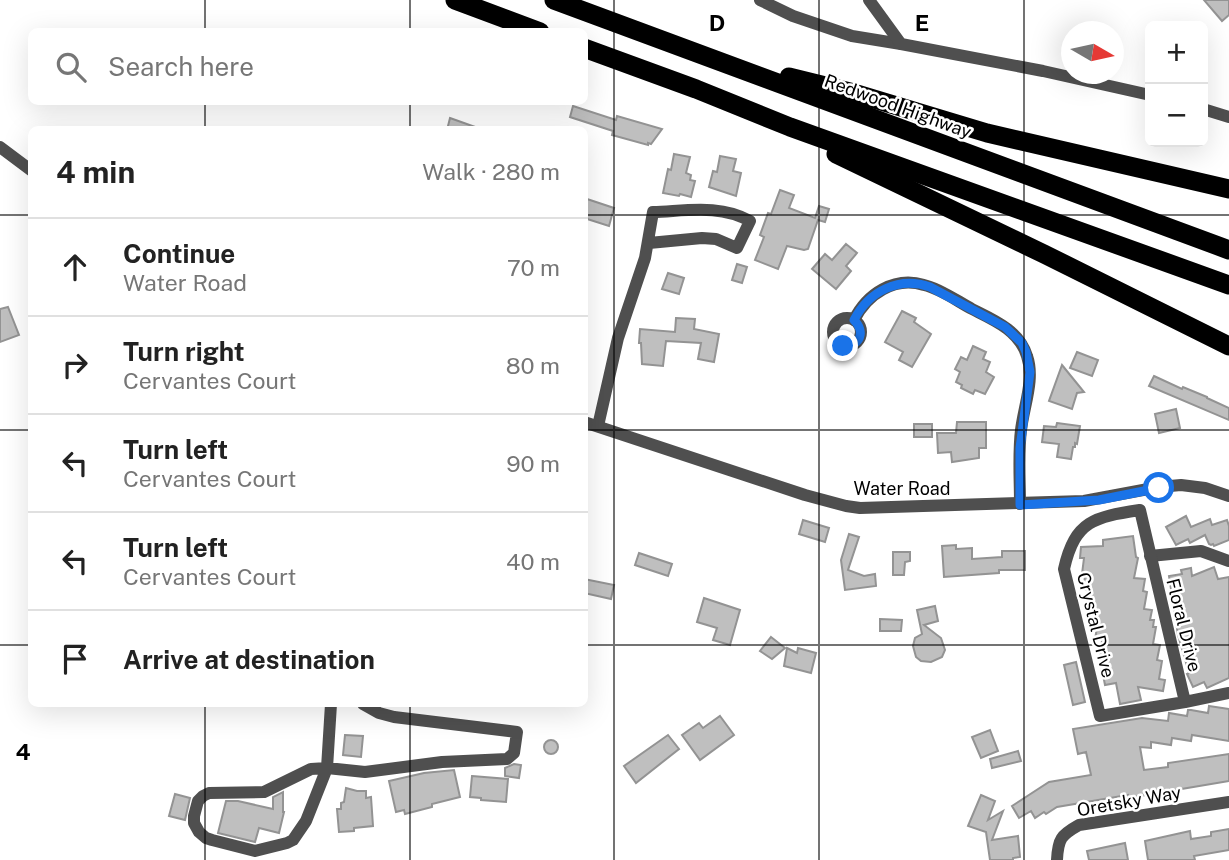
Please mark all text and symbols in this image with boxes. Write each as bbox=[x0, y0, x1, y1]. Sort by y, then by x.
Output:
text: D bbox=[709, 9, 725, 36]
text: E bbox=[915, 9, 929, 36]
north arrow bbox=[1061, 21, 1124, 84]
map controls bbox=[1145, 21, 1208, 147]
button: + bbox=[1145, 21, 1208, 84]
search box bbox=[28, 28, 588, 105]
icon: search bbox=[52, 48, 90, 86]
text: Search here bbox=[108, 51, 254, 82]
street label: Redwood Highway bbox=[822, 70, 975, 142]
button: − bbox=[1145, 84, 1208, 147]
text: 4 min bbox=[56, 154, 135, 190]
text: Walk · 280 m bbox=[422, 158, 560, 185]
text: Continue bbox=[123, 238, 235, 269]
icon: ahead bbox=[56, 248, 94, 286]
text: 70 m bbox=[507, 254, 560, 281]
text: Water Road bbox=[123, 269, 247, 296]
route end bbox=[827, 330, 858, 361]
text: Turn right bbox=[123, 336, 245, 367]
icon: right bbox=[56, 346, 94, 384]
text: 80 m bbox=[506, 352, 560, 379]
text: Cervantes Court bbox=[123, 367, 297, 394]
text: Turn left bbox=[123, 434, 228, 465]
icon: left bbox=[56, 444, 94, 482]
text: 90 m bbox=[506, 450, 560, 477]
text: Cervantes Court bbox=[123, 465, 297, 492]
route start bbox=[1143, 472, 1174, 503]
street label: Water Road bbox=[854, 478, 950, 499]
text: Turn left bbox=[123, 532, 228, 563]
icon: left bbox=[56, 542, 94, 580]
text: 40 m bbox=[506, 548, 560, 575]
text: Cervantes Court bbox=[123, 563, 297, 590]
street label: Crystal Drive bbox=[1073, 570, 1119, 680]
street label: Floral Drive bbox=[1162, 576, 1206, 674]
icon: arrive bbox=[56, 640, 94, 678]
text: Arrive at destination bbox=[123, 644, 375, 675]
text: 4 bbox=[15, 738, 31, 765]
street label: Oretsky Way bbox=[1075, 781, 1183, 820]

